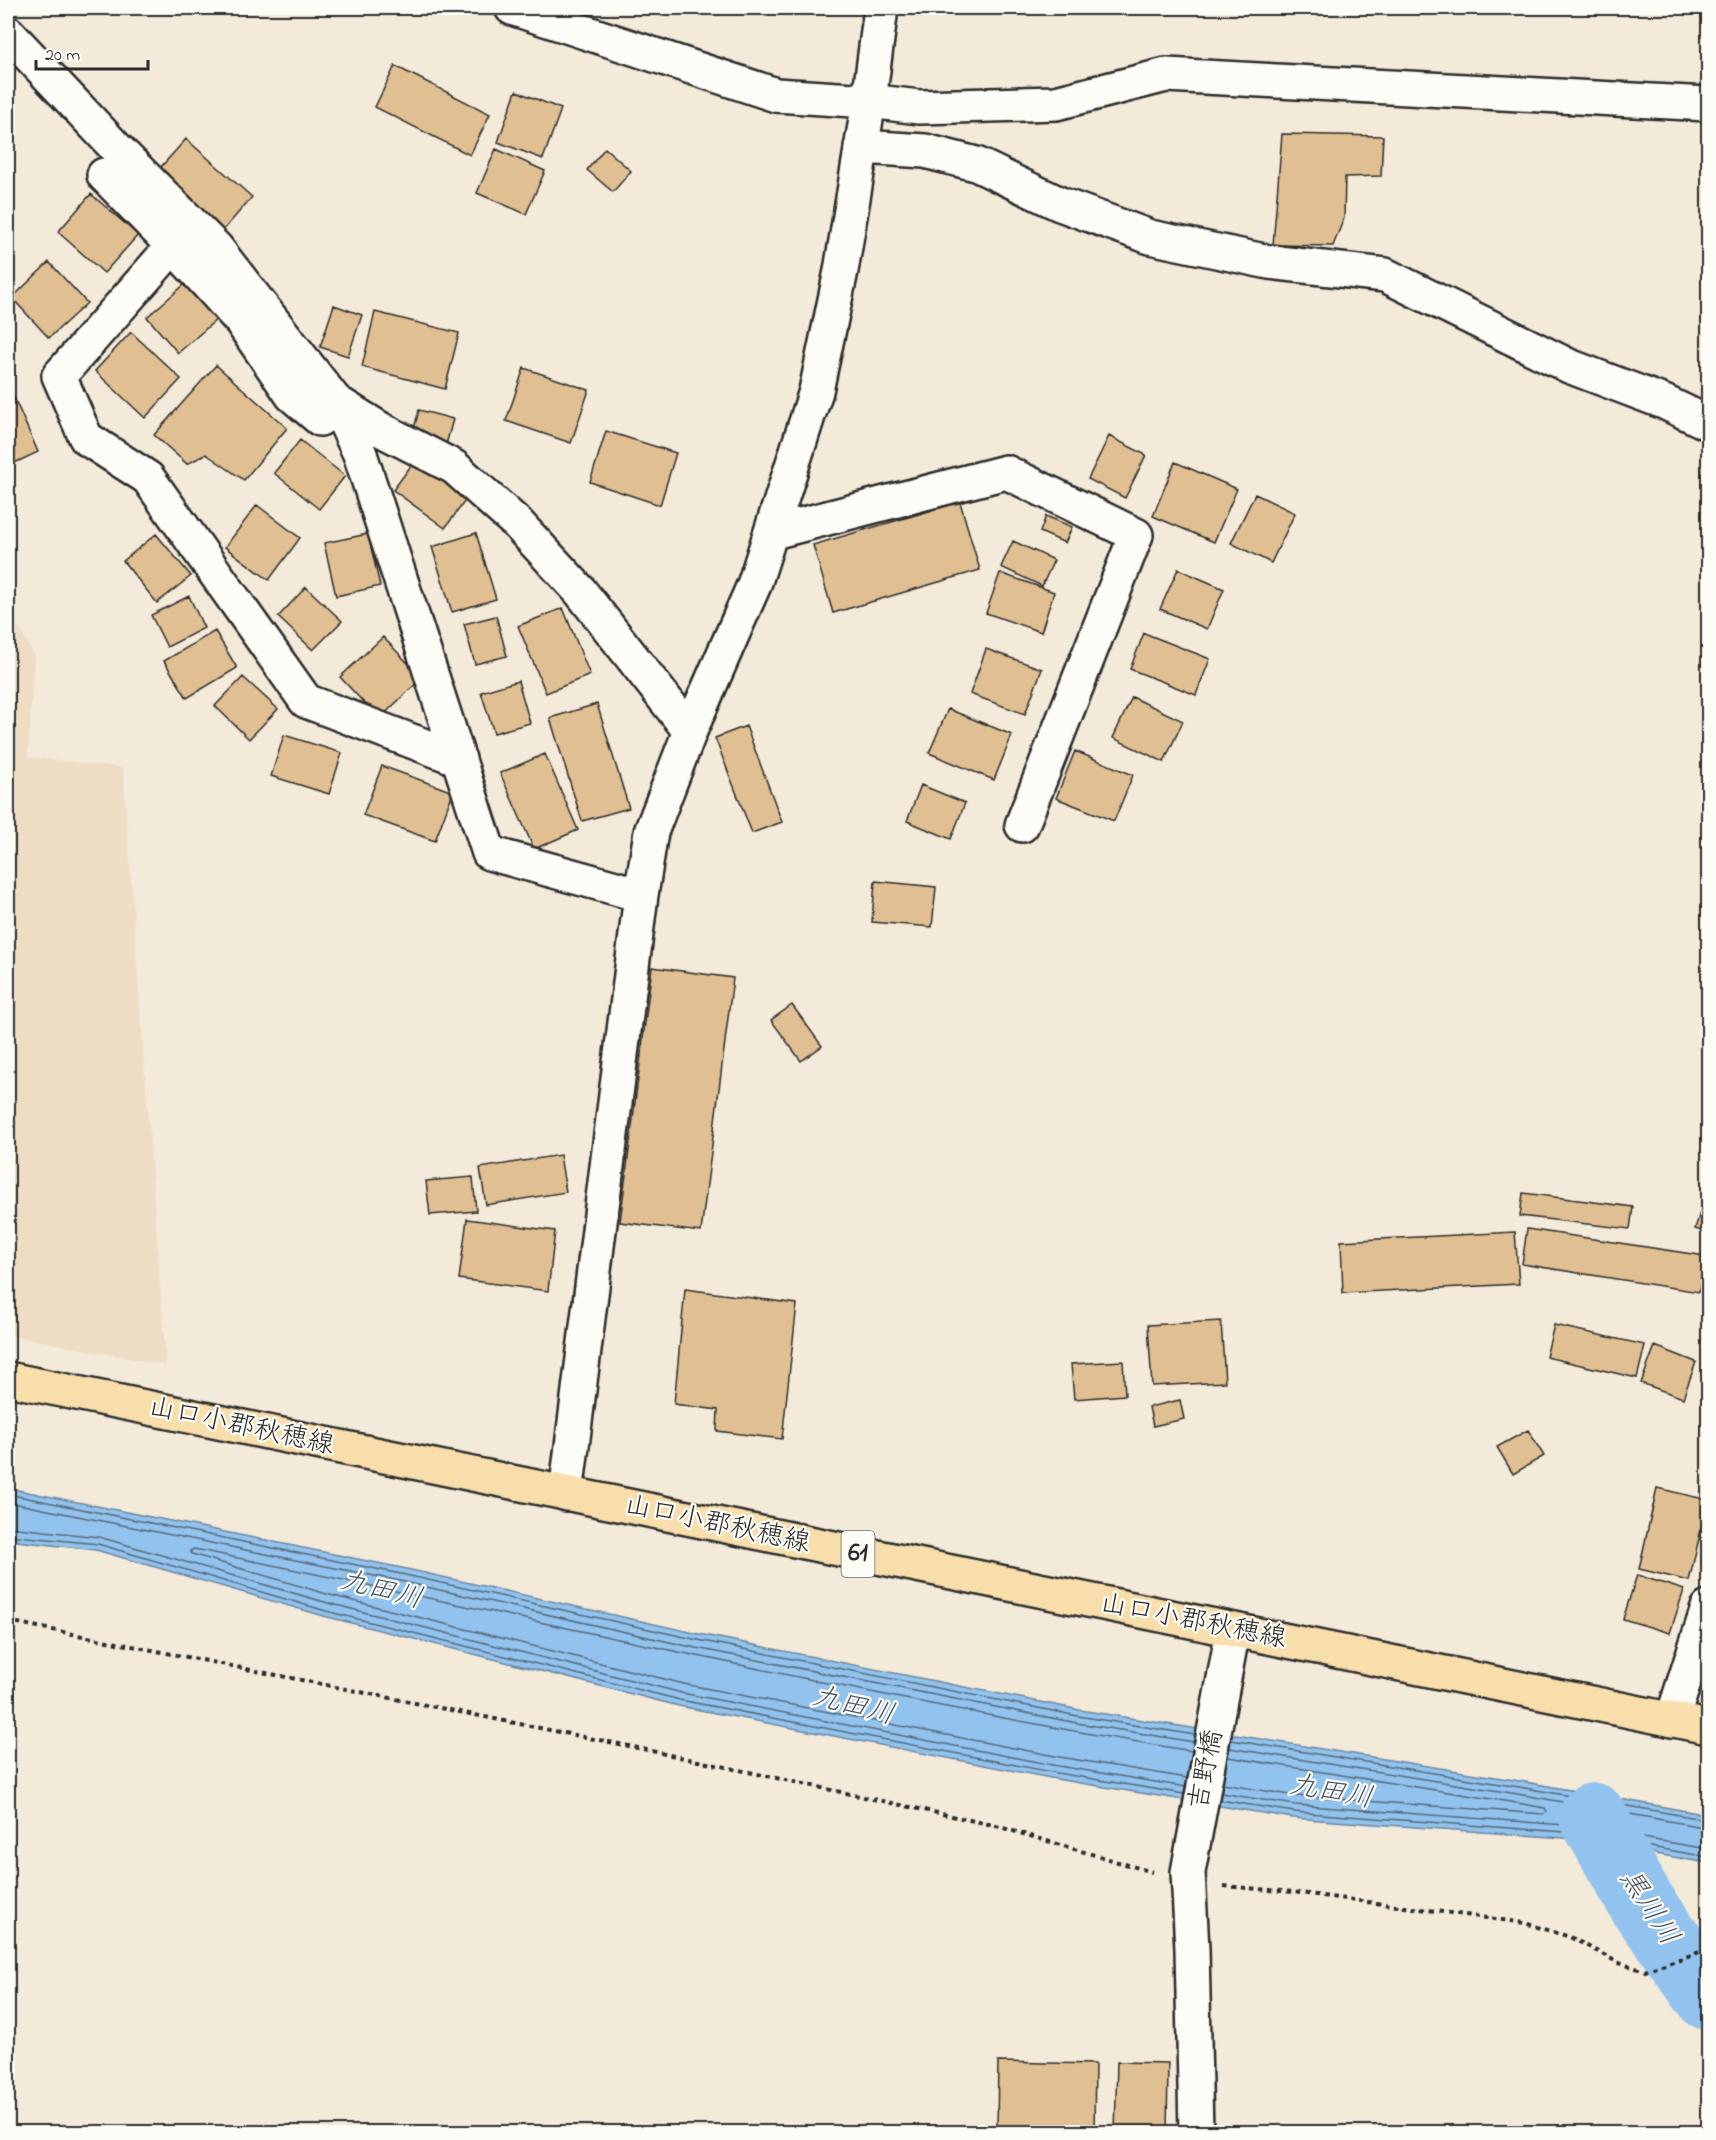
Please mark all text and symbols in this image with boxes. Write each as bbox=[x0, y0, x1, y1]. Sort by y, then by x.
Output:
scale bar bbox=[36, 33, 148, 71]
text: 20 m bbox=[45, 43, 80, 69]
street label: 山口小郡秋穂線 bbox=[145, 1388, 337, 1466]
street label: 山口小郡秋穂線 bbox=[621, 1486, 813, 1564]
road number: 61 bbox=[842, 1531, 874, 1577]
water label: 九田川 bbox=[335, 1561, 427, 1621]
street label: 山口小郡秋穂線 bbox=[1097, 1585, 1289, 1659]
water label: 九田川 bbox=[807, 1677, 899, 1737]
street label: 吉野橋 bbox=[1180, 1727, 1234, 1813]
water label: 九田川 bbox=[1286, 1766, 1376, 1820]
water label: 黒川川 bbox=[1608, 1862, 1688, 1954]

